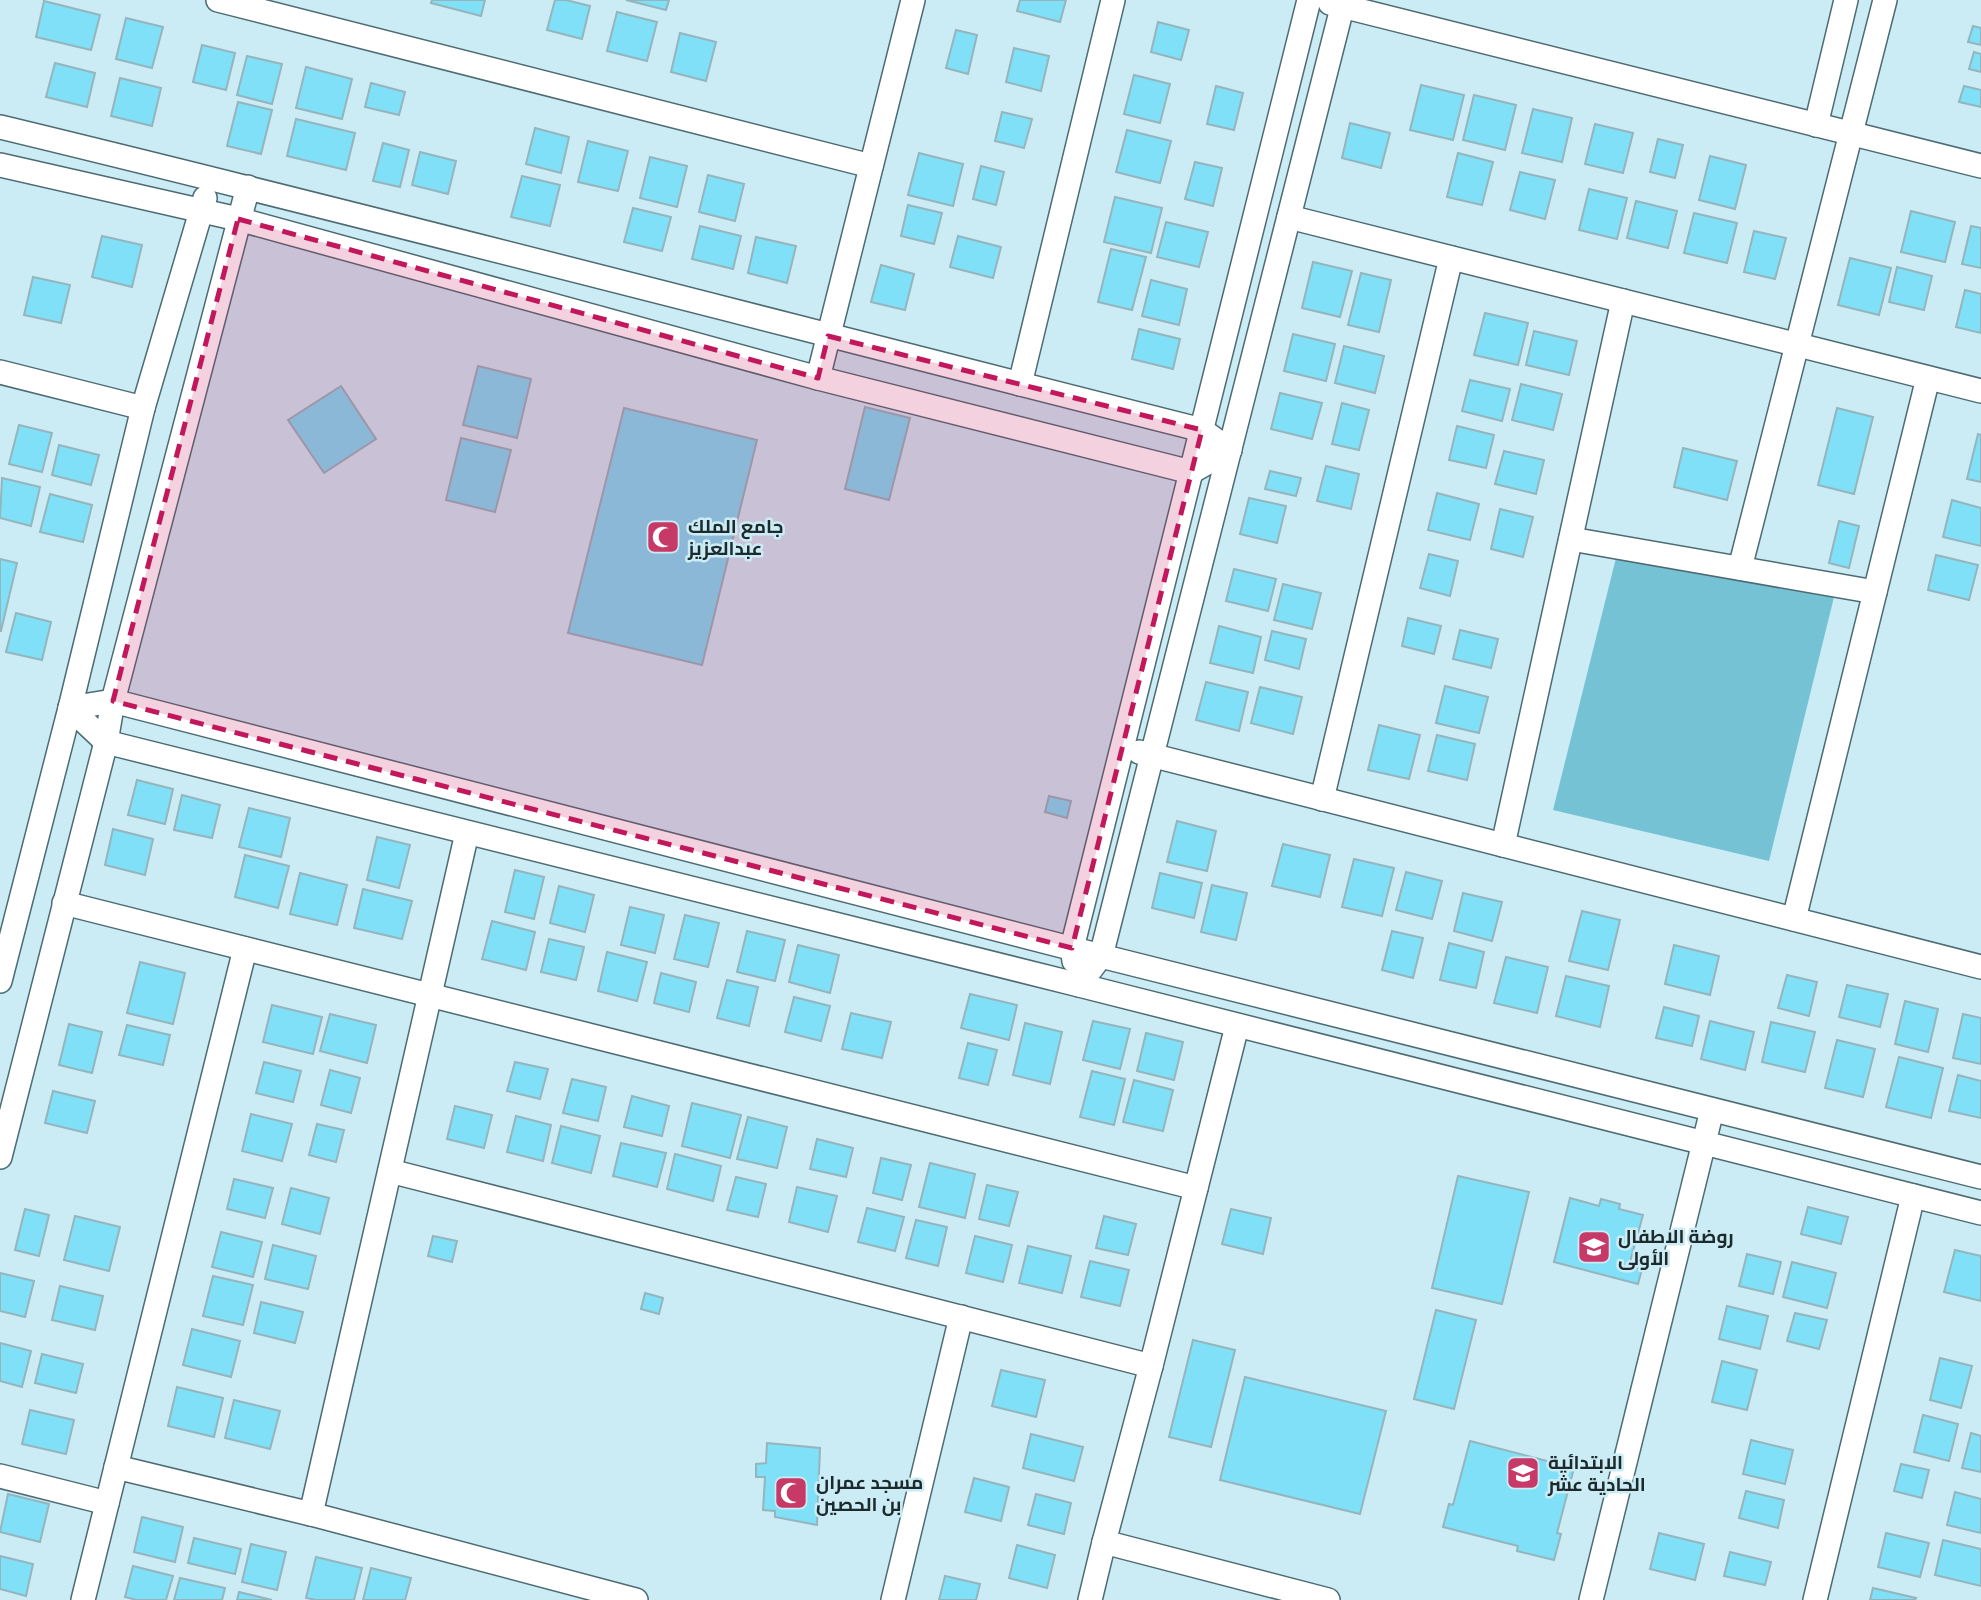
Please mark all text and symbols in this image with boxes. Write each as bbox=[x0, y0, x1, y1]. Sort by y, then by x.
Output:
place label: جامع الملك عبدالعزيز bbox=[687, 515, 783, 561]
mosque icon: جامع الملك عبدالعزيز bbox=[644, 518, 682, 556]
place label: روضة الاطفال الأولى bbox=[1618, 1225, 1734, 1271]
school or university icon: روضة الاطفال الأولى bbox=[1575, 1228, 1613, 1266]
place label: الابتدائية الحادية عشر bbox=[1547, 1451, 1646, 1497]
school or university icon: الابتدائية الحادية عشر bbox=[1504, 1454, 1542, 1492]
place label: مسجد عمران بن الحصين bbox=[816, 1471, 923, 1517]
mosque icon: مسجد عمران بن الحصين bbox=[772, 1474, 810, 1512]

